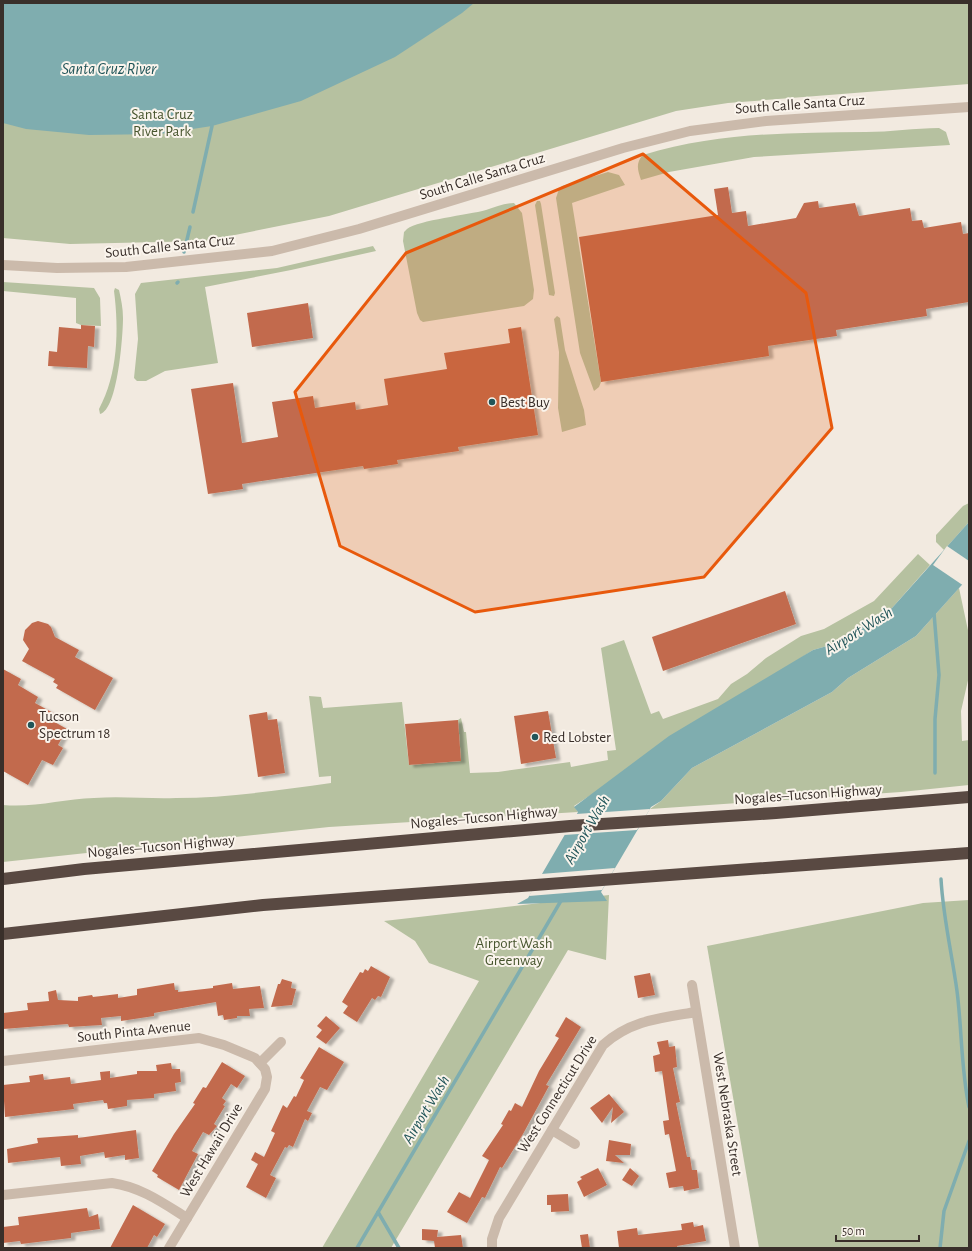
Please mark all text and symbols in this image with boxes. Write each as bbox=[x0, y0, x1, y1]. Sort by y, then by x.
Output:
water label: Santa Cruz River bbox=[62, 61, 157, 77]
street label: South Calle Santa Cruz bbox=[735, 92, 865, 117]
park label: Santa Cruz River Park bbox=[131, 107, 193, 139]
street label: South Calle Santa Cruz bbox=[418, 150, 547, 203]
street label: South Calle Santa Cruz bbox=[105, 232, 236, 261]
place label: Best Buy bbox=[500, 395, 550, 410]
marker: Best Buy bbox=[487, 397, 497, 407]
water label: Airport Wash bbox=[821, 604, 896, 659]
place label: Tucson Spectrum 18 bbox=[39, 709, 110, 741]
marker: Tucson Spectrum 18 bbox=[26, 720, 36, 730]
place label: Red Lobster bbox=[543, 730, 611, 745]
marker: Red Lobster bbox=[530, 732, 540, 742]
street label: Nogales–Tucson Highway bbox=[734, 782, 883, 807]
water label: Airport Wash bbox=[560, 793, 614, 868]
street label: Nogales–Tucson Highway bbox=[410, 804, 559, 831]
street label: Nogales–Tucson Highway bbox=[87, 833, 236, 860]
park label: Airport Wash Greenway bbox=[476, 936, 552, 968]
street label: South Pinta Avenue bbox=[77, 1018, 192, 1045]
street label: West Connecticut Drive bbox=[515, 1033, 600, 1156]
street label: West Nebraska Street bbox=[710, 1051, 745, 1177]
water label: Airport Wash bbox=[399, 1073, 453, 1148]
street label: West Hawaii Drive bbox=[177, 1101, 245, 1200]
scale bar bbox=[836, 1217, 919, 1243]
text: 50 m bbox=[842, 1225, 865, 1237]

